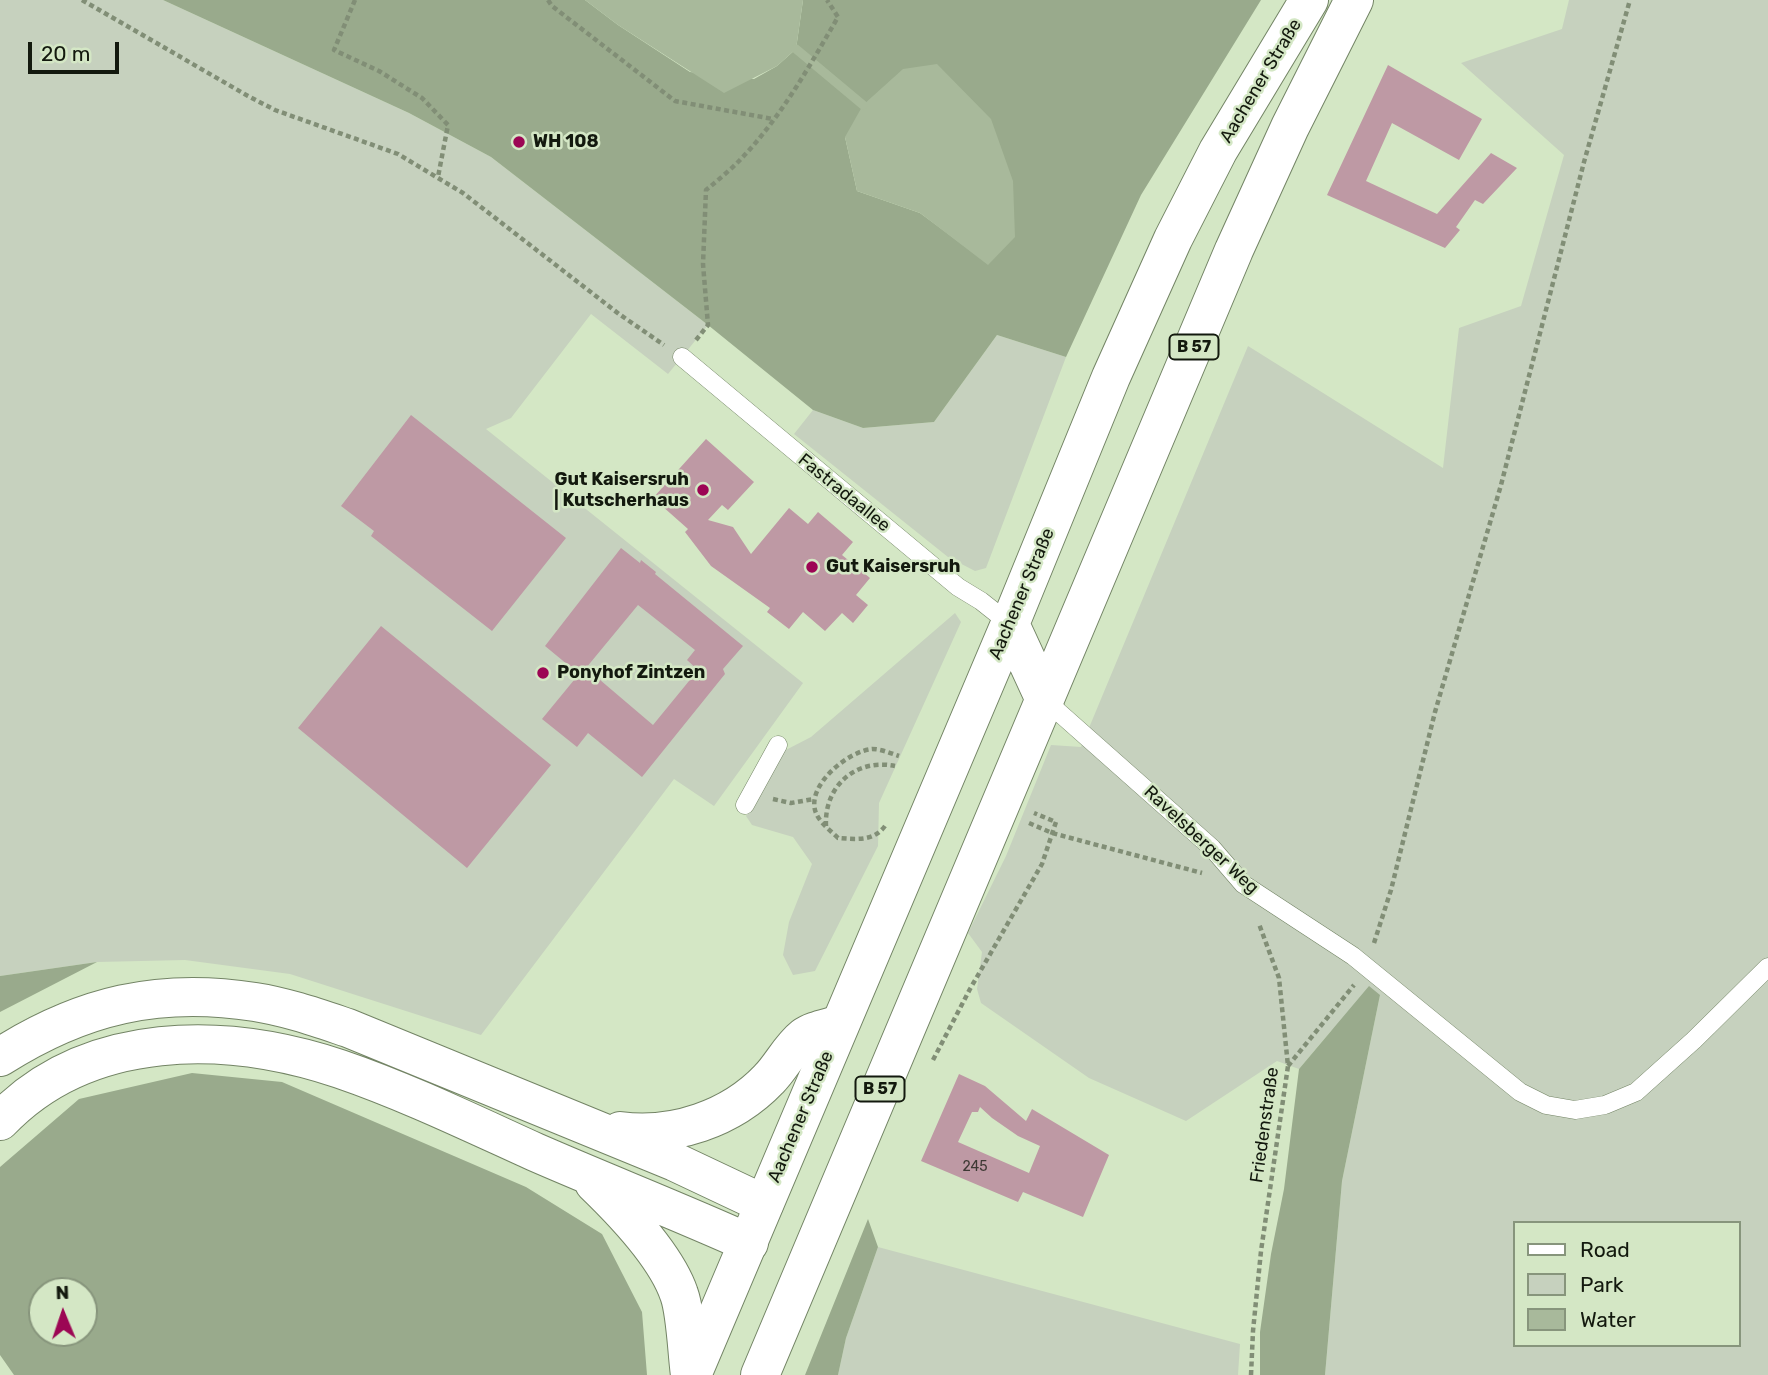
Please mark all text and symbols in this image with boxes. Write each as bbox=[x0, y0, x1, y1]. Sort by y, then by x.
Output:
street label: Aachener Straße bbox=[1215, 15, 1307, 147]
scale bar bbox=[32, 28, 122, 72]
text: 20 m bbox=[41, 41, 90, 66]
place label: WH 108 bbox=[533, 131, 599, 153]
marker: WH 108 bbox=[511, 134, 527, 150]
road number: B 57 bbox=[1170, 334, 1218, 360]
street label: Fastradaallee bbox=[794, 449, 894, 537]
place label: Gut Kaisersruh | Kutscherhaus bbox=[554, 469, 689, 512]
marker: Gut Kaisersruh | Kutscherhaus bbox=[695, 482, 711, 498]
street label: Aachener Straße bbox=[985, 525, 1059, 663]
place label: Gut Kaisersruh bbox=[826, 556, 960, 578]
marker: Gut Kaisersruh bbox=[804, 559, 820, 575]
place label: Ponyhof Zintzen bbox=[557, 662, 705, 684]
marker: Ponyhof Zintzen bbox=[535, 665, 551, 681]
street label: Ravelsberger Weg bbox=[1139, 781, 1263, 899]
street label: Aachener Straße bbox=[764, 1048, 838, 1186]
street label: Friedenstraße bbox=[1246, 1066, 1284, 1184]
road number: B 57 bbox=[856, 1077, 904, 1102]
house number: 245 bbox=[962, 1159, 988, 1175]
legend bbox=[1512, 1221, 1740, 1347]
text: Road bbox=[1580, 1237, 1630, 1262]
text: Park bbox=[1580, 1272, 1624, 1297]
north arrow bbox=[28, 1277, 98, 1347]
text: N bbox=[55, 1281, 70, 1304]
text: Water bbox=[1580, 1307, 1636, 1332]

